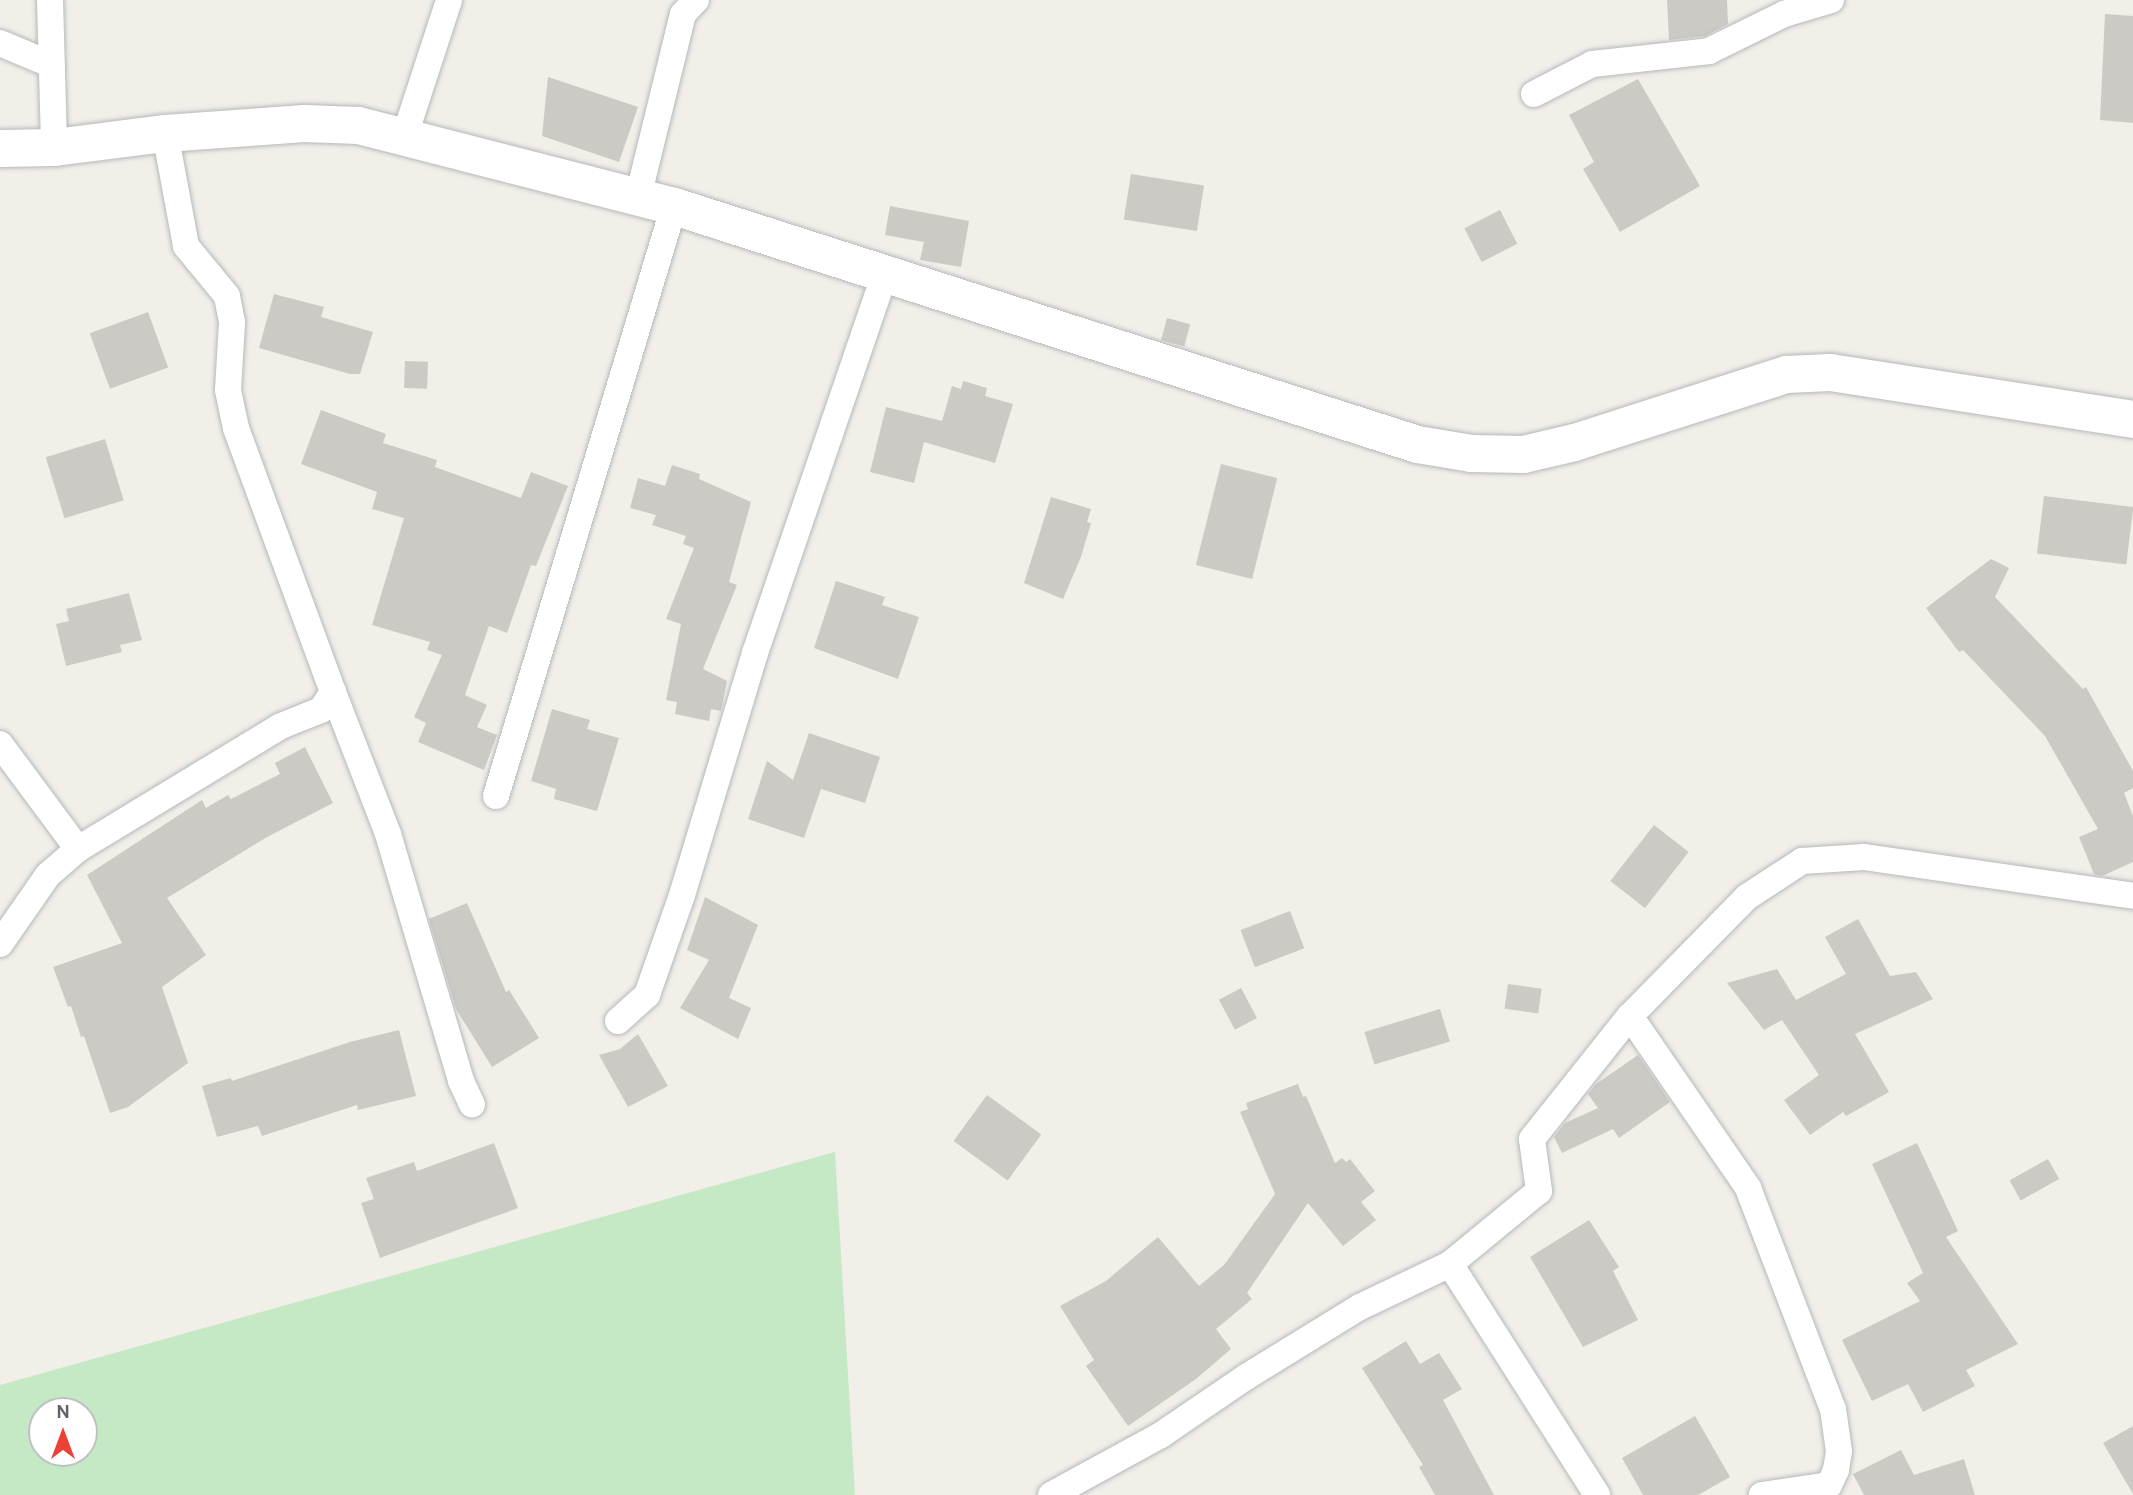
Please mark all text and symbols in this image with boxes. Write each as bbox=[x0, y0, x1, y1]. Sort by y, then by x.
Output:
north arrow bbox=[28, 1397, 98, 1467]
text: N bbox=[56, 1401, 70, 1425]

